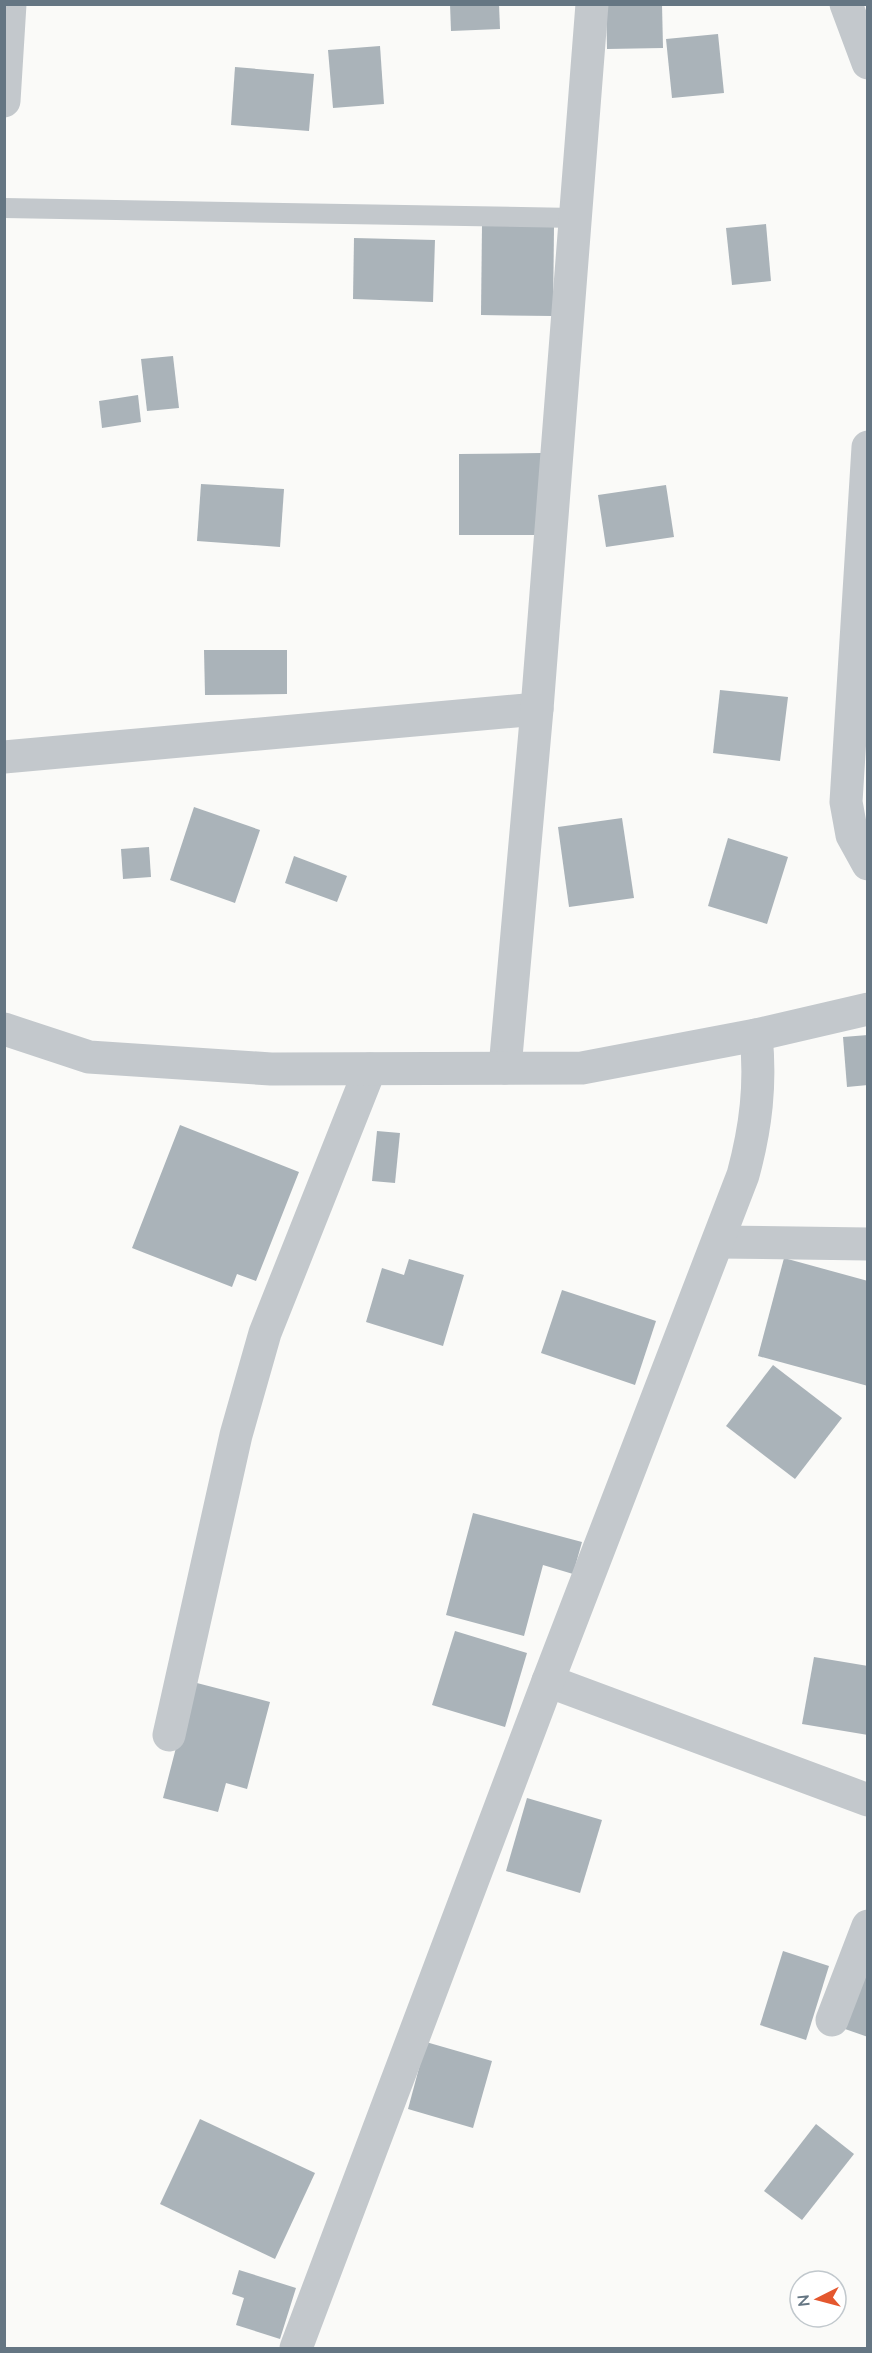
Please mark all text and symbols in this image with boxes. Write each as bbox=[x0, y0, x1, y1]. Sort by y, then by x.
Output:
north arrow bbox=[788, 2269, 848, 2329]
text: N bbox=[793, 2294, 814, 2308]

